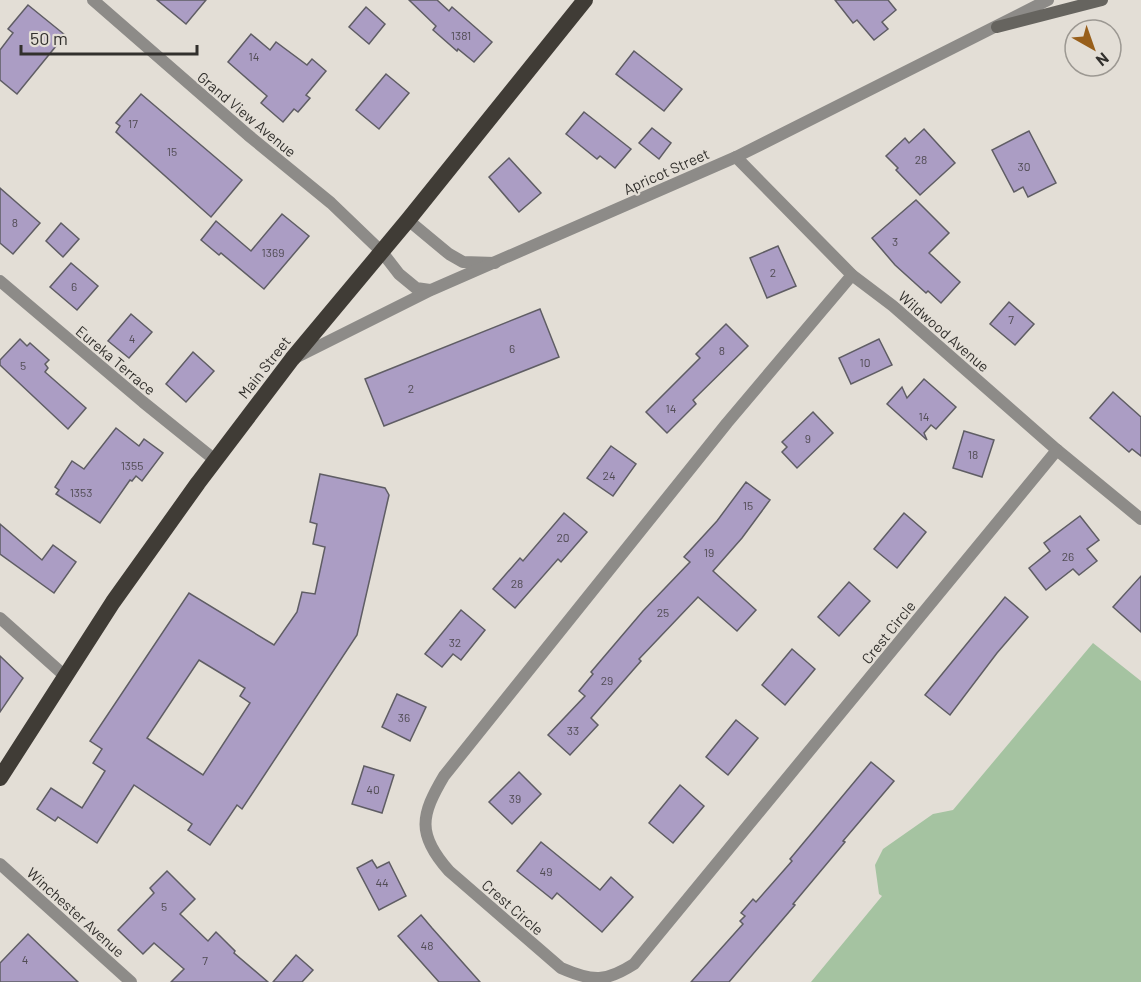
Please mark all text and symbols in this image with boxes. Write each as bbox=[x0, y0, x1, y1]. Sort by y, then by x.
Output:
scale bar bbox=[21, 18, 196, 56]
north arrow bbox=[1063, 18, 1123, 78]
text: 50 m bbox=[30, 27, 68, 49]
house number: 1381 bbox=[451, 28, 471, 42]
house number: 14 bbox=[249, 49, 259, 63]
text: N bbox=[1093, 49, 1113, 71]
street label: Grand View Avenue bbox=[194, 67, 300, 161]
house number: 17 bbox=[128, 116, 138, 130]
house number: 15 bbox=[167, 144, 177, 158]
street label: Apricot Street bbox=[620, 144, 712, 198]
house number: 28 bbox=[915, 152, 927, 166]
house number: 30 bbox=[1018, 159, 1030, 173]
house number: 8 bbox=[12, 215, 18, 229]
house number: 3 bbox=[892, 234, 898, 248]
house number: 1369 bbox=[262, 245, 284, 259]
house number: 2 bbox=[770, 265, 776, 279]
house number: 6 bbox=[71, 279, 77, 293]
street label: Wildwood Avenue bbox=[895, 287, 993, 375]
house number: 7 bbox=[1008, 312, 1014, 326]
street label: Eureka Terrace bbox=[73, 322, 159, 398]
house number: 4 bbox=[129, 331, 135, 345]
street label: Main Street bbox=[234, 332, 294, 402]
house number: 6 bbox=[509, 341, 515, 355]
house number: 8 bbox=[719, 343, 725, 357]
house number: 10 bbox=[860, 355, 870, 369]
house number: 5 bbox=[20, 358, 26, 372]
house number: 2 bbox=[408, 381, 414, 395]
house number: 14 bbox=[666, 401, 676, 415]
house number: 14 bbox=[919, 409, 929, 423]
house number: 9 bbox=[805, 431, 811, 445]
house number: 18 bbox=[968, 447, 978, 461]
house number: 1355 bbox=[121, 458, 143, 472]
house number: 24 bbox=[602, 468, 616, 482]
house number: 1353 bbox=[70, 485, 92, 499]
house number: 15 bbox=[743, 498, 753, 512]
house number: 20 bbox=[556, 530, 570, 544]
house number: 19 bbox=[704, 545, 714, 559]
house number: 26 bbox=[1062, 549, 1074, 563]
house number: 28 bbox=[511, 576, 523, 590]
street label: Crest Circle bbox=[857, 597, 919, 667]
house number: 25 bbox=[657, 605, 669, 619]
house number: 32 bbox=[449, 635, 461, 649]
house number: 29 bbox=[601, 673, 613, 687]
house number: 36 bbox=[398, 710, 410, 724]
house number: 33 bbox=[567, 723, 579, 737]
house number: 40 bbox=[366, 782, 380, 796]
house number: 39 bbox=[509, 791, 521, 805]
street label: Winchester Avenue bbox=[23, 863, 129, 961]
house number: 49 bbox=[540, 864, 552, 878]
house number: 44 bbox=[375, 875, 389, 889]
street label: Crest Circle bbox=[479, 875, 547, 939]
house number: 5 bbox=[161, 899, 167, 913]
house number: 48 bbox=[421, 938, 433, 952]
house number: 4 bbox=[22, 952, 28, 966]
house number: 7 bbox=[202, 953, 208, 967]

